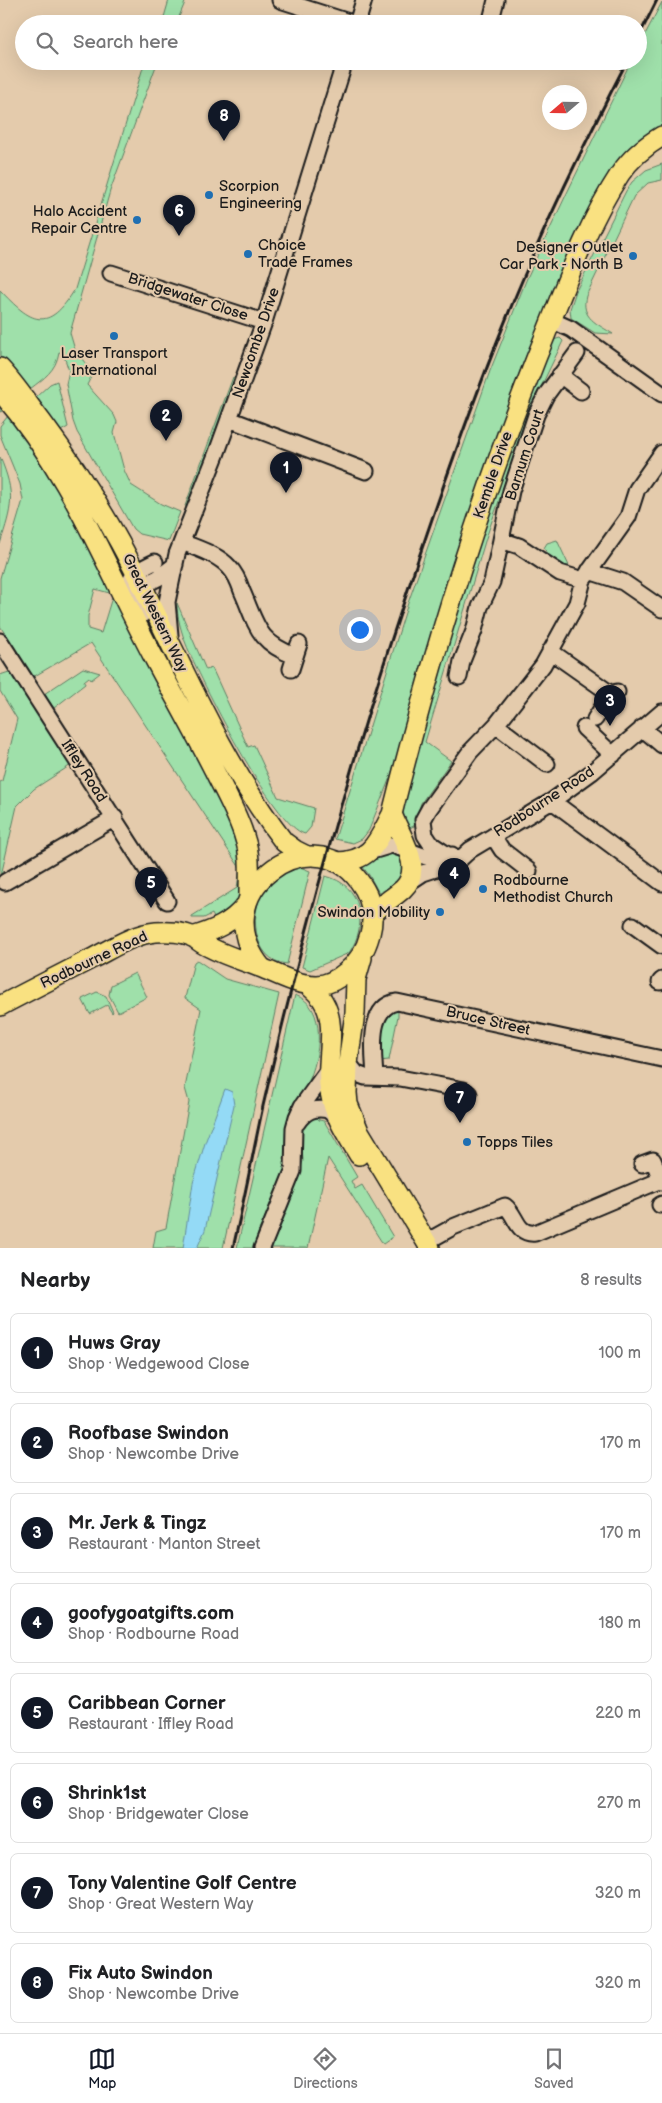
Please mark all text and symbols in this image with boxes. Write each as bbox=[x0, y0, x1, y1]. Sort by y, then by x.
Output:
search box bbox=[15, 15, 647, 70]
icon: search bbox=[33, 29, 61, 57]
text: Search here bbox=[73, 31, 178, 54]
north arrow bbox=[542, 85, 587, 130]
pin: 8 bbox=[208, 100, 240, 141]
place label: Scorpion Engineering bbox=[219, 177, 302, 213]
marker: Scorpion Engineering bbox=[203, 189, 215, 201]
pin: 6 bbox=[163, 195, 195, 236]
place label: Halo Accident Repair Centre bbox=[31, 202, 127, 238]
marker: Halo Accident Repair Centre bbox=[131, 214, 143, 226]
place label: Choice Trade Frames bbox=[258, 236, 353, 272]
place label: Designer Outlet Car Park - North B bbox=[499, 238, 623, 274]
marker: Choice Trade Frames bbox=[242, 248, 254, 260]
marker: Designer Outlet Car Park - North B bbox=[627, 250, 639, 262]
street label: Bridgewater Close bbox=[126, 269, 251, 325]
street label: Newcombe Drive bbox=[228, 285, 284, 401]
marker: Laser Transport International bbox=[108, 330, 120, 342]
place label: Laser Transport International bbox=[60, 344, 168, 380]
pin: 2 bbox=[150, 400, 182, 441]
street label: Barnum Court bbox=[501, 407, 549, 503]
street label: Kemble Drive bbox=[469, 429, 517, 521]
pin: 1 bbox=[270, 452, 302, 493]
street label: Great Western Way bbox=[118, 551, 192, 676]
your location bbox=[347, 617, 373, 643]
pin: 3 bbox=[594, 685, 626, 726]
street label: Iffley Road bbox=[57, 736, 111, 806]
street label: Rodbourne Road bbox=[490, 762, 598, 842]
pin: 4 bbox=[438, 858, 470, 899]
pin: 5 bbox=[135, 867, 167, 908]
place label: Rodbourne Methodist Church bbox=[493, 871, 613, 907]
marker: Rodbourne Methodist Church bbox=[477, 883, 489, 895]
place label: Swindon Mobility bbox=[318, 903, 430, 922]
marker: Swindon Mobility bbox=[434, 906, 446, 918]
street label: Rodbourne Road bbox=[37, 927, 151, 993]
street label: Bruce Street bbox=[444, 1002, 532, 1040]
pin: 7 bbox=[444, 1082, 476, 1123]
place label: Topps Tiles bbox=[477, 1133, 553, 1152]
marker: Topps Tiles bbox=[461, 1136, 473, 1148]
text: Nearby bbox=[20, 1268, 90, 1293]
text: 8 results bbox=[580, 1271, 642, 1290]
text: Huws Gray bbox=[68, 1332, 160, 1355]
text: 1 bbox=[34, 1344, 40, 1363]
text: 100 m bbox=[598, 1344, 641, 1363]
text: Shop · Wedgewood Close bbox=[68, 1355, 249, 1374]
text: Roofbase Swindon bbox=[68, 1422, 229, 1445]
text: 2 bbox=[32, 1434, 42, 1453]
text: 170 m bbox=[600, 1434, 641, 1453]
text: Shop · Newcombe Drive bbox=[68, 1445, 239, 1464]
text: Mr. Jerk & Tingz bbox=[68, 1512, 206, 1535]
text: 3 bbox=[32, 1524, 42, 1543]
text: 170 m bbox=[600, 1524, 641, 1543]
text: Restaurant · Manton Street bbox=[68, 1535, 260, 1554]
text: goofygoatgifts.com bbox=[68, 1602, 234, 1625]
text: 4 bbox=[32, 1614, 42, 1633]
text: 180 m bbox=[599, 1614, 641, 1633]
text: Shop · Rodbourne Road bbox=[68, 1625, 239, 1644]
text: Caribbean Corner bbox=[68, 1692, 226, 1715]
text: 5 bbox=[32, 1704, 42, 1723]
text: 220 m bbox=[595, 1704, 641, 1723]
text: Restaurant · Iffley Road bbox=[68, 1715, 234, 1734]
text: Shrink1st bbox=[68, 1782, 146, 1805]
text: 6 bbox=[32, 1794, 42, 1813]
text: 270 m bbox=[597, 1794, 641, 1813]
text: Shop · Bridgewater Close bbox=[68, 1805, 249, 1824]
text: Tony Valentine Golf Centre bbox=[68, 1872, 297, 1895]
text: 7 bbox=[33, 1884, 41, 1903]
text: 320 m bbox=[595, 1884, 641, 1903]
text: Shop · Great Western Way bbox=[68, 1895, 253, 1914]
text: Fix Auto Swindon bbox=[68, 1962, 213, 1985]
text: 8 bbox=[32, 1974, 42, 1993]
text: 320 m bbox=[595, 1974, 641, 1993]
text: Shop · Newcombe Drive bbox=[68, 1985, 239, 2004]
tab: Map bbox=[88, 2045, 117, 2092]
tab: Directions bbox=[293, 2045, 358, 2092]
tab: Saved bbox=[534, 2045, 574, 2092]

